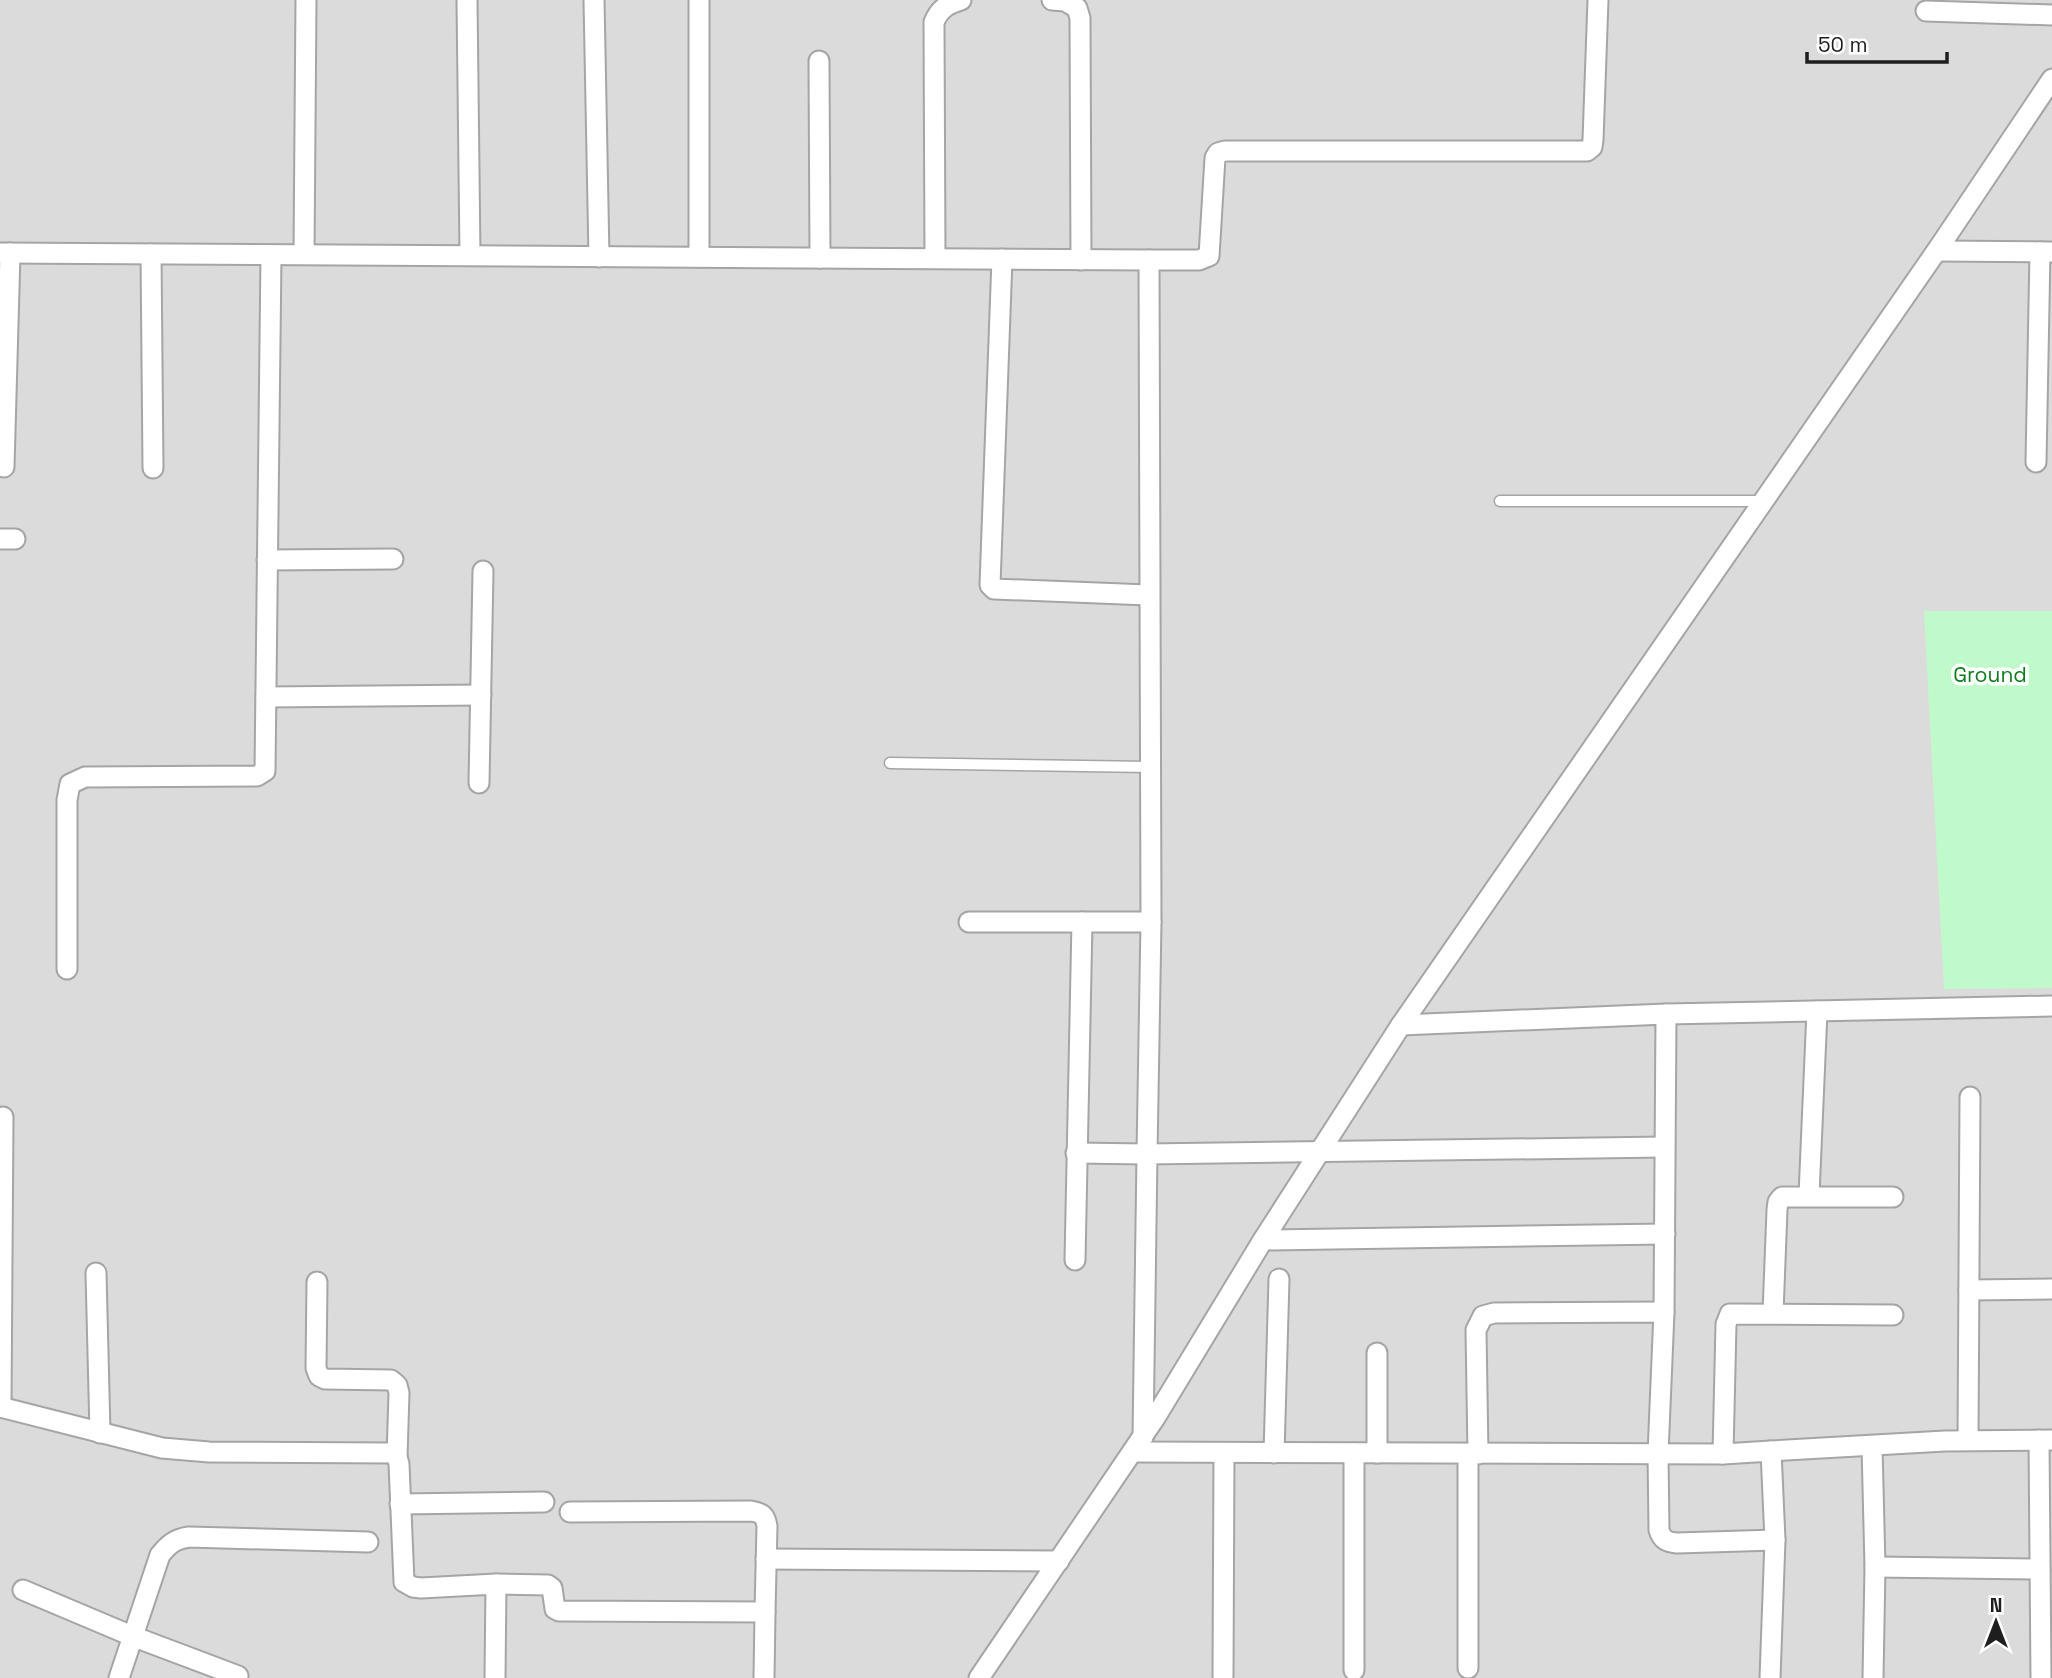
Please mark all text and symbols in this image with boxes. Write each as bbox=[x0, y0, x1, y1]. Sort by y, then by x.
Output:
scale bar bbox=[1807, 21, 1947, 65]
text: 50 m bbox=[1818, 31, 1868, 58]
park label: Ground bbox=[1953, 661, 2027, 688]
north arrow bbox=[1961, 1587, 2031, 1657]
text: N bbox=[1990, 1593, 2002, 1618]

